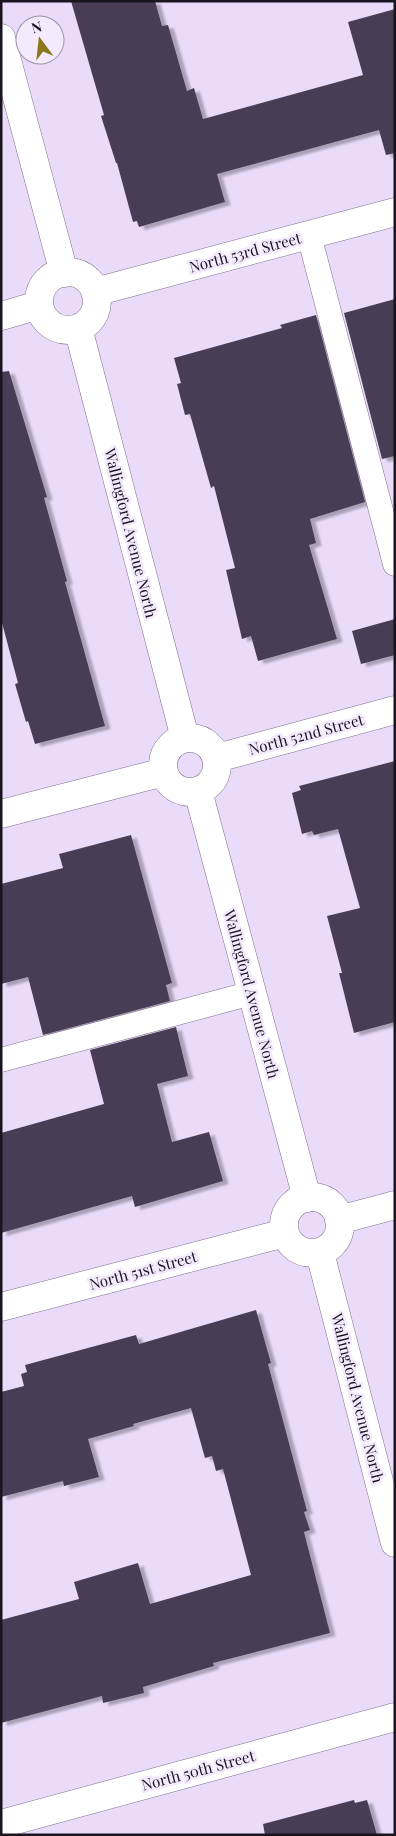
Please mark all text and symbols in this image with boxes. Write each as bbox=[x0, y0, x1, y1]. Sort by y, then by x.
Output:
north arrow bbox=[15, 15, 65, 65]
text: N bbox=[29, 16, 44, 37]
street label: North 53rd Street bbox=[187, 227, 304, 277]
street label: Wallingford Avenue North bbox=[100, 445, 162, 620]
street label: North 52nd Street bbox=[246, 709, 366, 759]
street label: Wallingford Avenue North bbox=[220, 906, 284, 1081]
street label: North 51st Street bbox=[87, 1246, 200, 1294]
street label: Wallingford Avenue North bbox=[327, 1310, 389, 1485]
street label: North 50th Street bbox=[139, 1745, 257, 1795]

